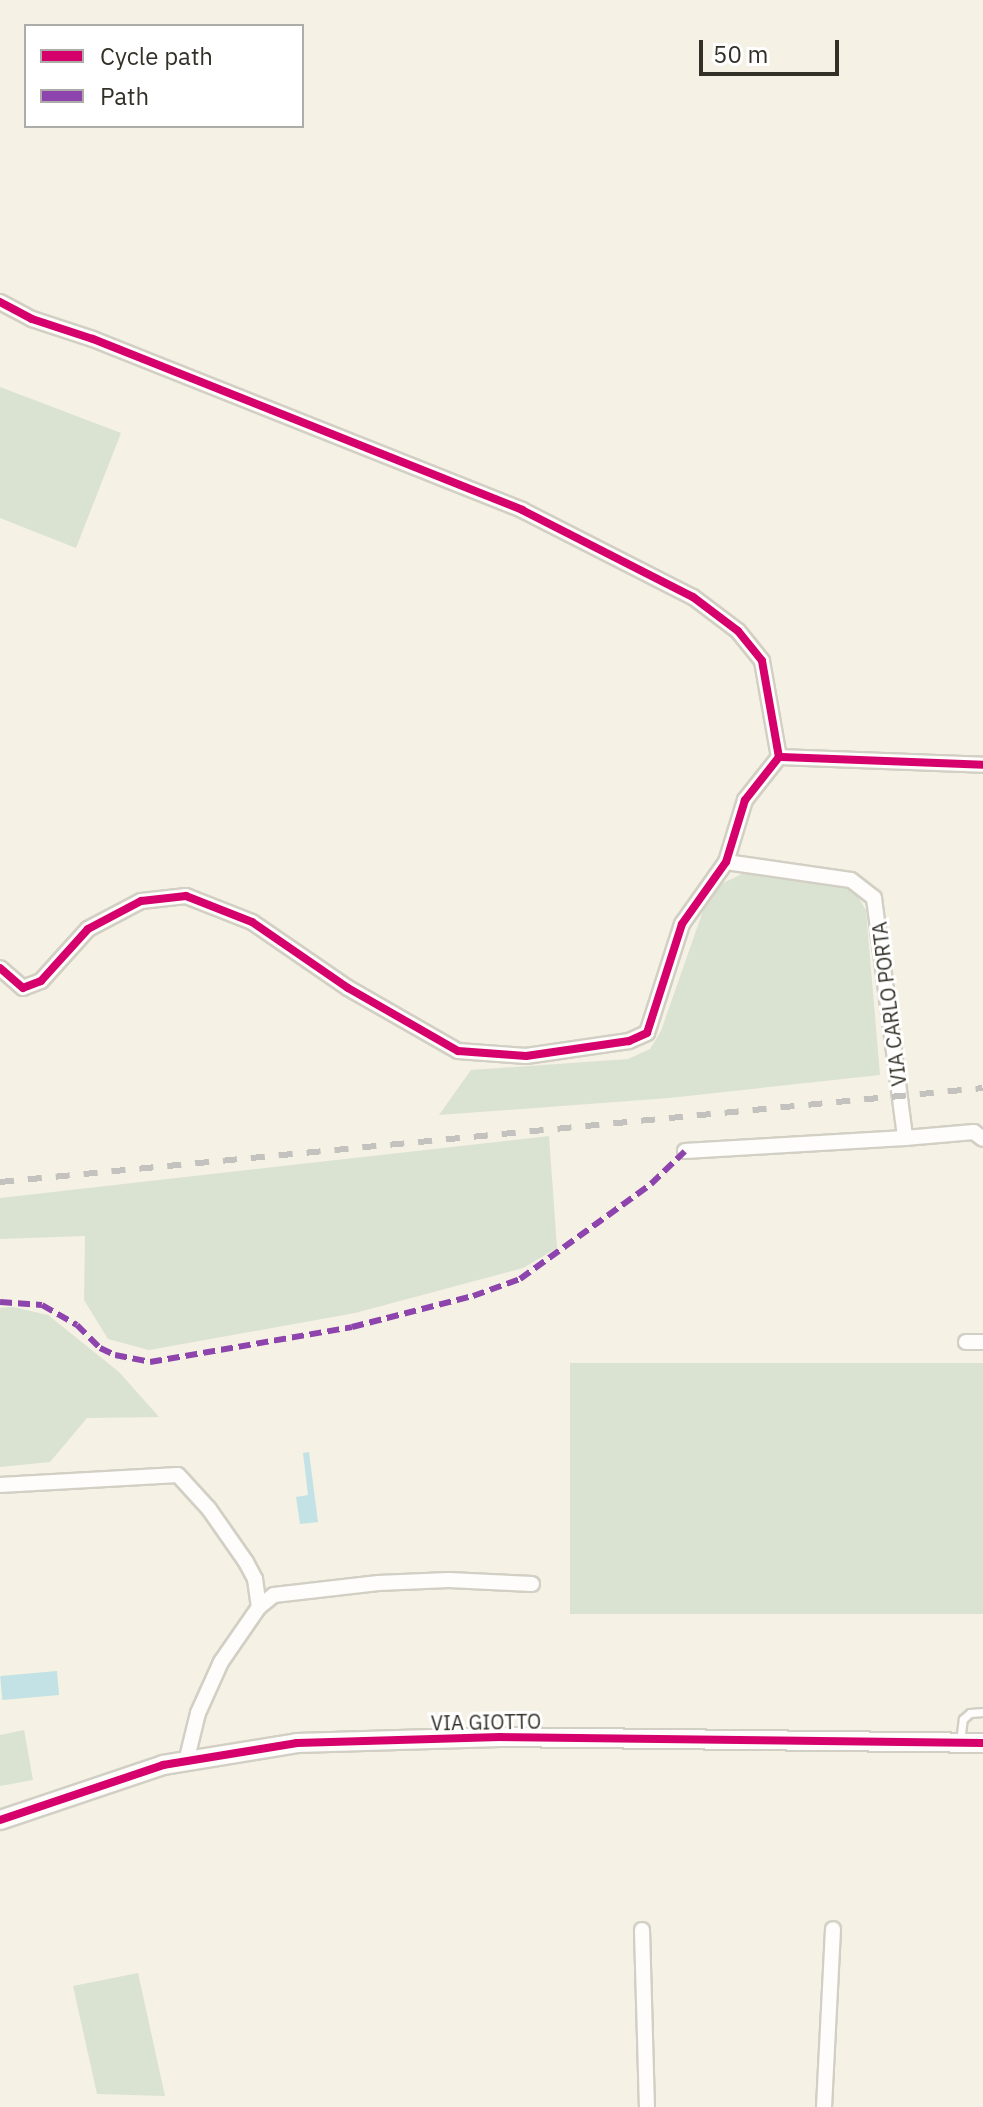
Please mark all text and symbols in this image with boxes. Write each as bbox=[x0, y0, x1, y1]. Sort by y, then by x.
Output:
legend bbox=[24, 24, 304, 128]
scale bar bbox=[703, 24, 843, 74]
text: 50 m bbox=[713, 38, 768, 70]
text: Cycle path bbox=[100, 40, 213, 72]
text: Path bbox=[100, 80, 149, 112]
street label: VIA CARLO PORTA bbox=[867, 920, 911, 1088]
street label: VIA GIOTTO bbox=[431, 1709, 541, 1735]

